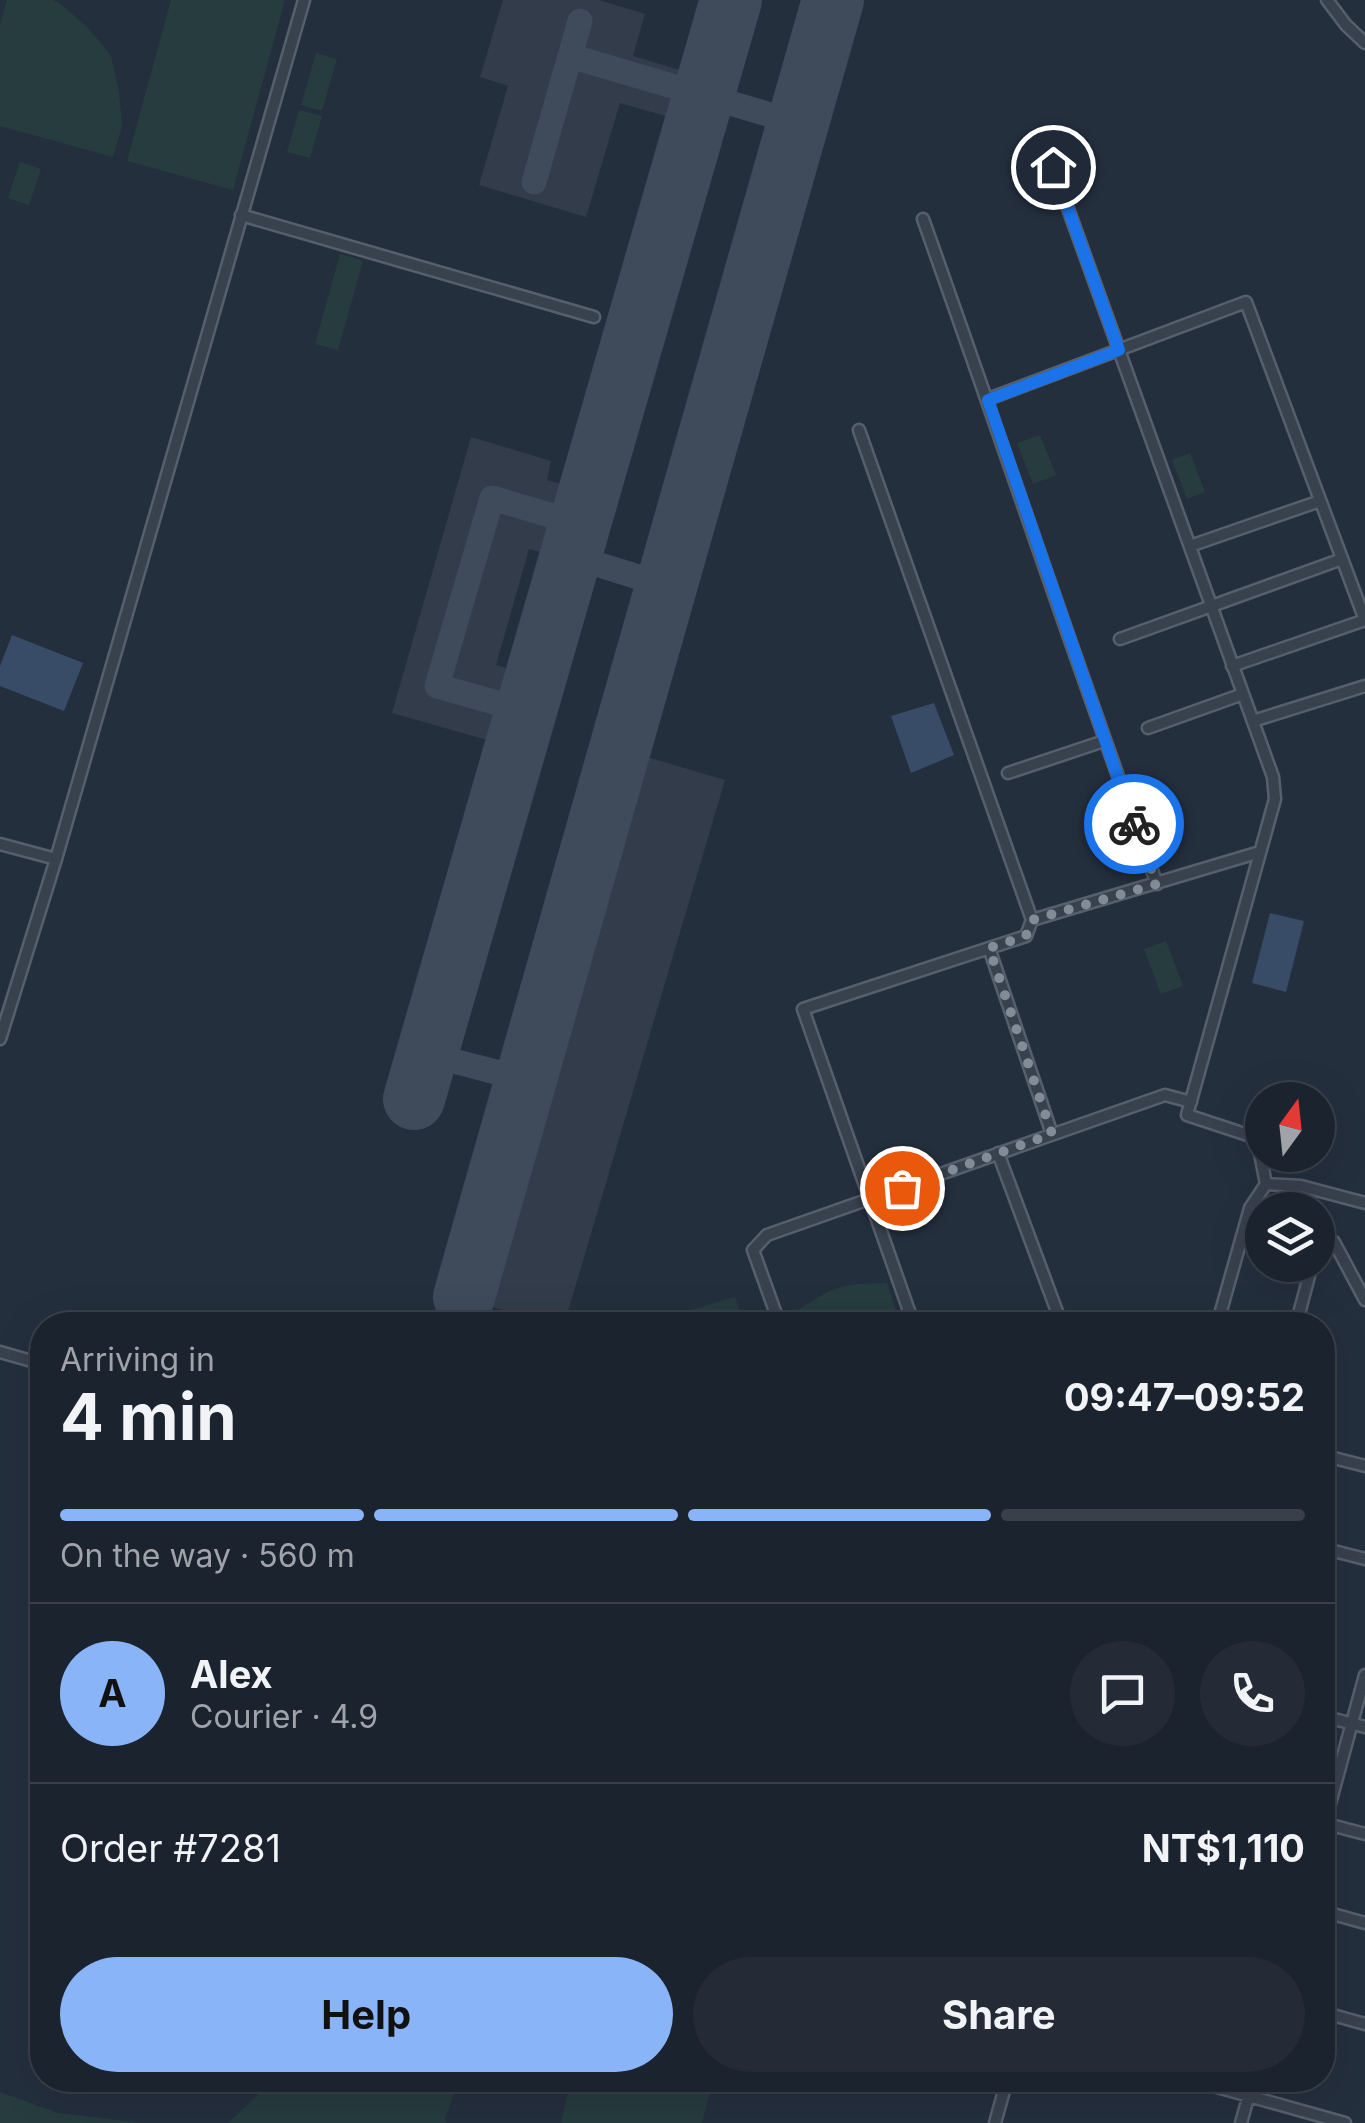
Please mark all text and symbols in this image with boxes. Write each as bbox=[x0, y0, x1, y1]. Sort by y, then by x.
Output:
pin bbox=[1011, 125, 1096, 210]
icon: home bbox=[1026, 140, 1081, 195]
courier bbox=[1084, 774, 1184, 874]
icon: bike bbox=[1107, 797, 1162, 852]
north arrow bbox=[1245, 1082, 1335, 1172]
map controls bbox=[1245, 1082, 1335, 1282]
pin bbox=[860, 1146, 945, 1231]
icon: bag bbox=[875, 1161, 930, 1216]
button: layers bbox=[1245, 1192, 1335, 1282]
text: Arriving in bbox=[60, 1340, 215, 1379]
text: 09:47–09:52 bbox=[1064, 1374, 1305, 1420]
text: 4 min bbox=[60, 1377, 237, 1456]
text: On the way · 560 m bbox=[60, 1536, 355, 1575]
button: chat bbox=[1070, 1641, 1175, 1746]
button: phone bbox=[1200, 1641, 1305, 1746]
text: Alex bbox=[190, 1651, 273, 1697]
text: A bbox=[98, 1670, 127, 1716]
text: Courier · 4.9 bbox=[190, 1697, 378, 1736]
text: Order #7281 bbox=[60, 1825, 281, 1871]
text: NT$1,110 bbox=[1142, 1825, 1305, 1871]
button: Help bbox=[60, 1957, 673, 2072]
button: Share bbox=[693, 1957, 1305, 2072]

